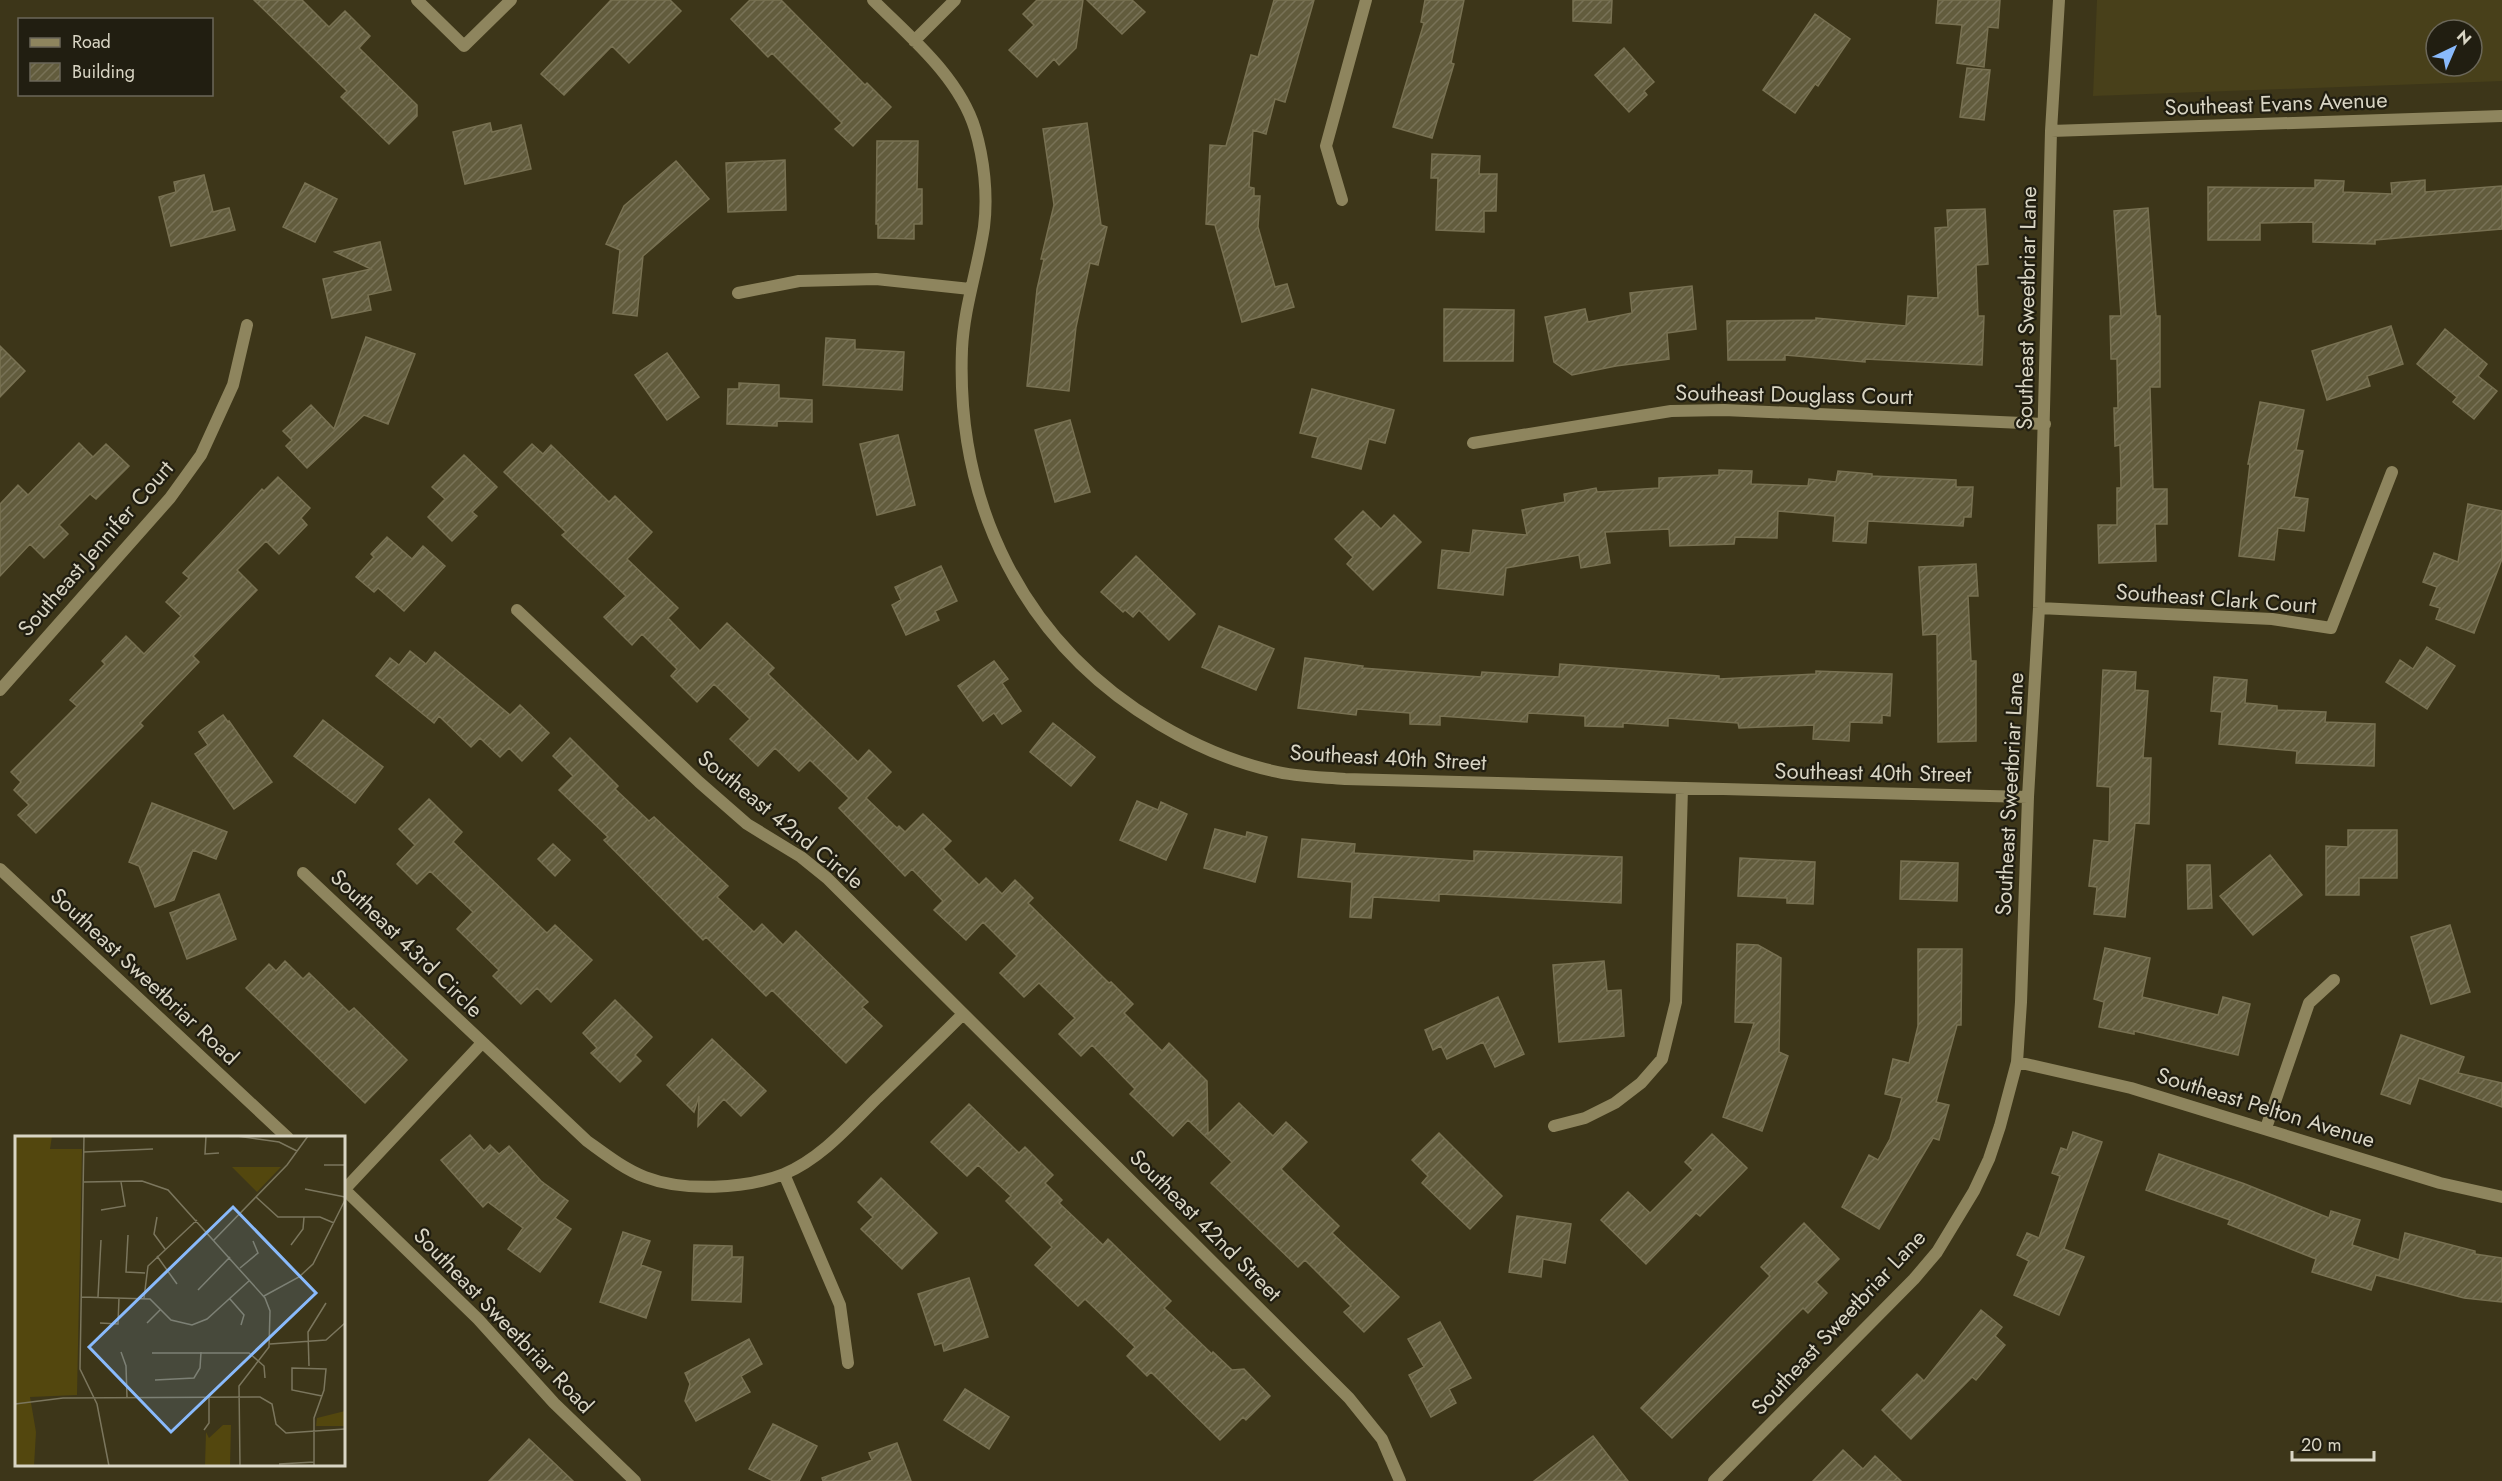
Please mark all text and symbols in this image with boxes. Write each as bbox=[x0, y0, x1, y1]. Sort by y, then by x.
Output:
legend bbox=[18, 18, 213, 96]
north arrow bbox=[2424, 18, 2484, 78]
text: N bbox=[2452, 25, 2477, 50]
text: Road bbox=[72, 29, 111, 55]
text: Building bbox=[72, 59, 135, 85]
street label: Southeast Evans Avenue bbox=[2164, 83, 2388, 123]
street label: Southeast Sweetbriar Lane bbox=[2008, 186, 2044, 430]
street label: Southeast Douglass Court bbox=[1675, 376, 1914, 412]
street label: Southeast Jennifer Court bbox=[10, 453, 181, 643]
street label: Southeast Clark Court bbox=[2115, 575, 2318, 621]
street label: Southeast Sweetbriar Lane bbox=[1987, 672, 2031, 916]
street label: Southeast 40th Street bbox=[1289, 736, 1488, 778]
street label: Southeast 42nd Circle bbox=[691, 742, 871, 896]
street label: Southeast 40th Street bbox=[1774, 754, 1973, 790]
street label: Southeast 43rd Circle bbox=[323, 861, 491, 1025]
street label: Southeast Sweetbriar Road bbox=[43, 880, 247, 1072]
street label: Southeast Pelton Avenue bbox=[2153, 1059, 2379, 1155]
inset map bbox=[15, 1136, 345, 1466]
street label: Southeast 42nd Street bbox=[1123, 1142, 1290, 1309]
street label: Southeast Sweetbriar Road bbox=[406, 1220, 602, 1420]
street label: Southeast Sweetbriar Lane bbox=[1743, 1222, 1933, 1422]
scale bar bbox=[2292, 1424, 2374, 1462]
text: 20 m bbox=[2301, 1432, 2341, 1458]

